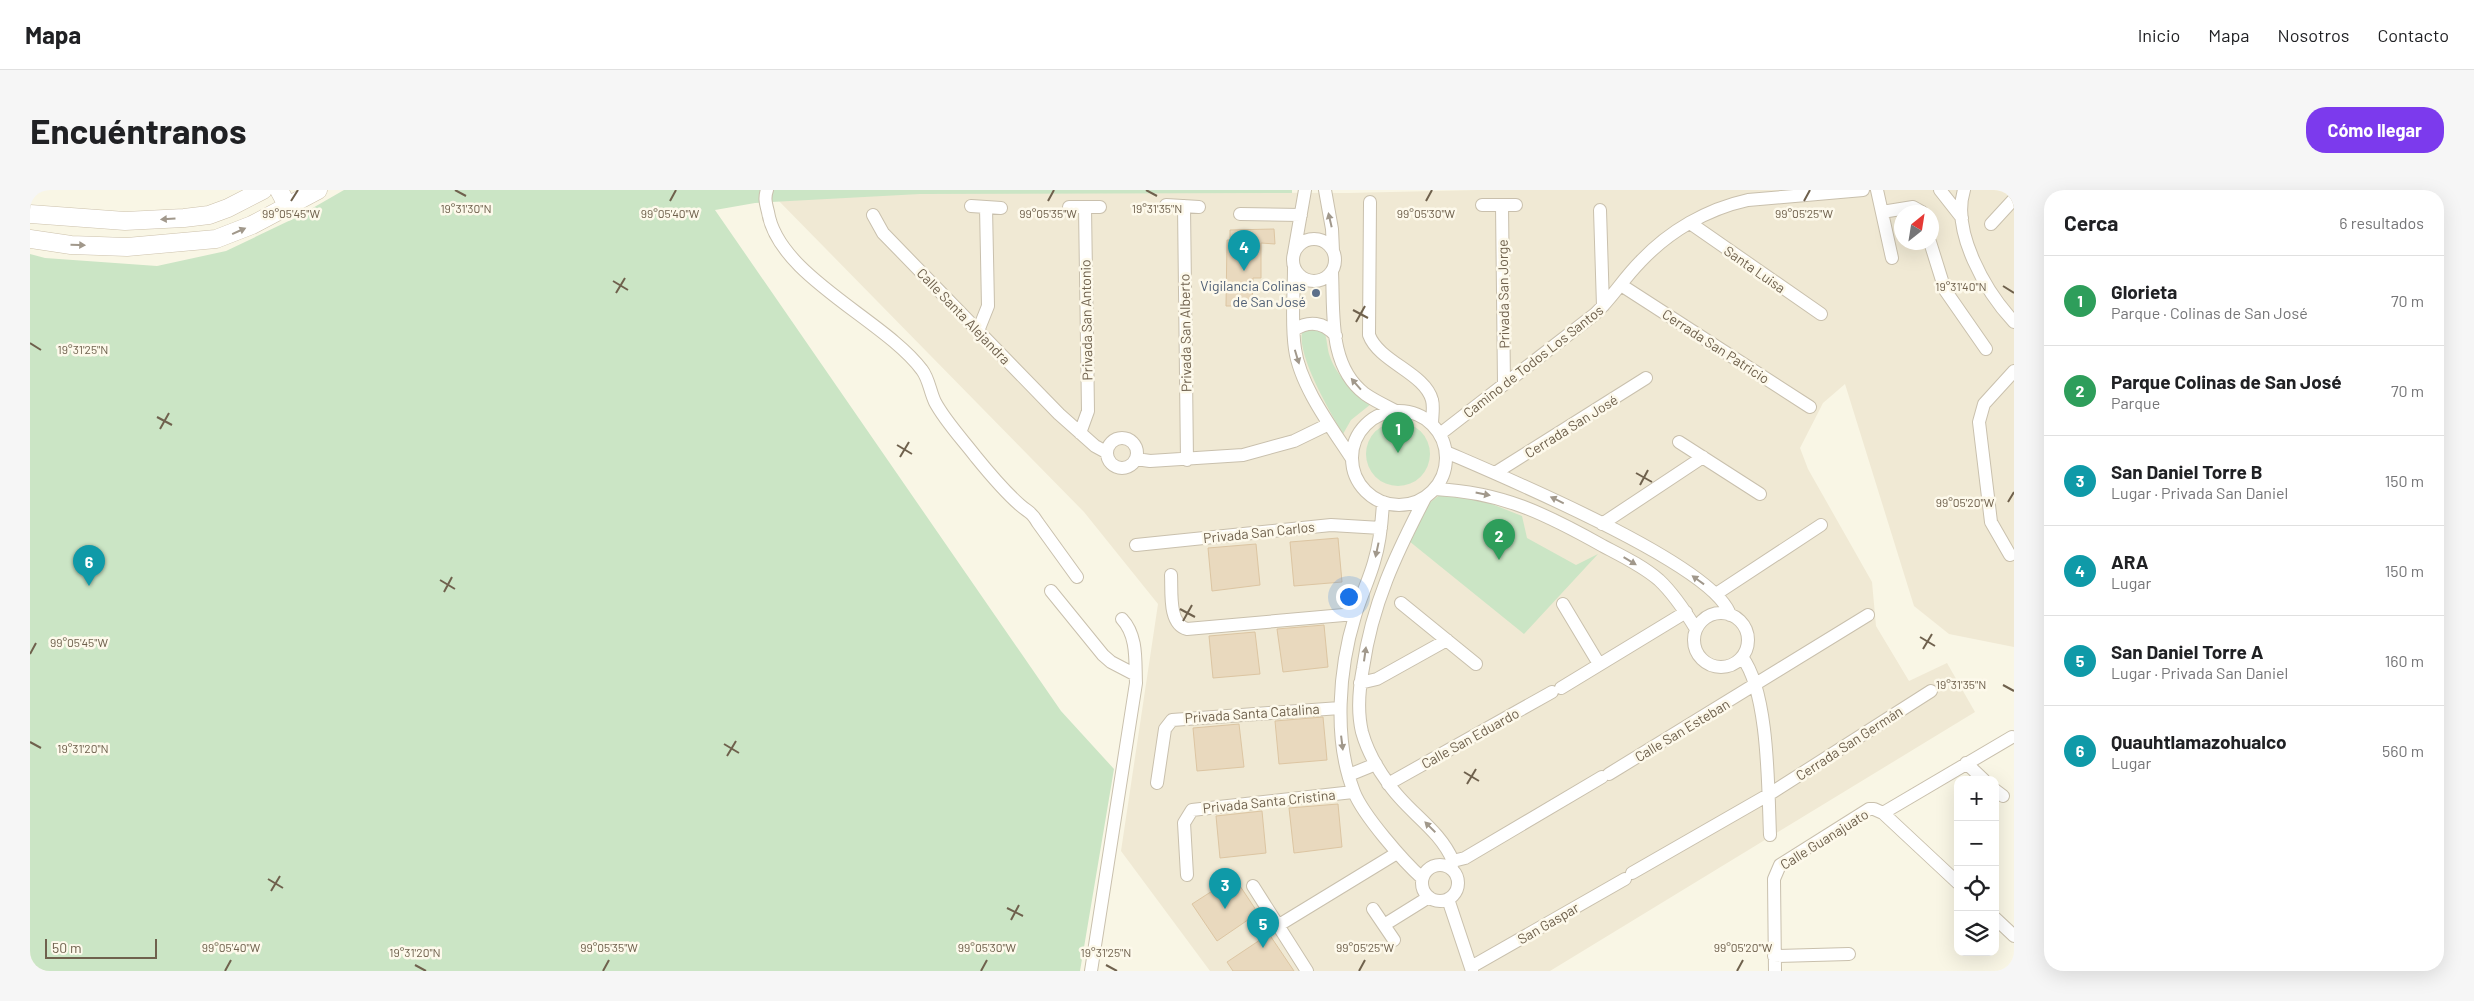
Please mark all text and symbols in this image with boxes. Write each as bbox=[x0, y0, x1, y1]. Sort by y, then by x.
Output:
text: Mapa bbox=[25, 20, 81, 49]
text: Inicio bbox=[2138, 24, 2180, 46]
text: Mapa bbox=[2208, 24, 2250, 46]
text: Nosotros bbox=[2278, 24, 2349, 46]
text: Contacto bbox=[2377, 24, 2449, 46]
button: Cómo llegar bbox=[2306, 107, 2444, 153]
text: Encuéntranos bbox=[30, 109, 247, 151]
text: 19°31'30"N bbox=[440, 201, 492, 215]
text: 19°31'35"N bbox=[1132, 201, 1182, 215]
north arrow bbox=[1894, 205, 1939, 250]
text: 99°05'45"W bbox=[262, 206, 320, 220]
text: 99°05'40"W bbox=[641, 206, 700, 220]
text: 99°05'35"W bbox=[1019, 206, 1077, 220]
text: 99°05'30"W bbox=[1397, 206, 1456, 220]
text: 99°05'25"W bbox=[1775, 206, 1833, 220]
text: Cerca bbox=[2064, 210, 2118, 235]
one-way arrow bbox=[1326, 213, 1334, 228]
text: 6 resultados bbox=[2339, 213, 2424, 232]
one-way arrow bbox=[160, 215, 176, 223]
one-way arrow bbox=[232, 226, 246, 234]
pin: 4 bbox=[1228, 230, 1260, 271]
street label: Privada San Jorge bbox=[1494, 239, 1512, 349]
one-way arrow bbox=[71, 241, 87, 249]
street label: Santa Luisa bbox=[1721, 242, 1789, 296]
street label: Privada San Antonio bbox=[1076, 259, 1096, 381]
street label: Calle Santa Alejandra bbox=[914, 264, 1014, 368]
street label: Privada San Alberto bbox=[1175, 274, 1195, 392]
place label: Vigilancia Colinas de San José bbox=[1200, 277, 1306, 310]
text: 19°31'40"N bbox=[1935, 279, 1987, 293]
text: Glorieta bbox=[2111, 280, 2177, 303]
marker: Vigilancia Colinas de San José bbox=[1310, 287, 1322, 299]
text: 1 bbox=[2077, 291, 2083, 310]
text: 70 m bbox=[2391, 291, 2424, 310]
street label: Camino de Todos Los Santos bbox=[1460, 301, 1607, 421]
text: Parque · Colinas de San José bbox=[2111, 303, 2308, 322]
street label: Cerrada San Patricio bbox=[1659, 305, 1773, 387]
text: 19°31'25"N bbox=[58, 342, 108, 356]
one-way arrow bbox=[1294, 350, 1302, 365]
text: Parque Colinas de San José bbox=[2111, 370, 2342, 393]
one-way arrow bbox=[1350, 378, 1362, 390]
text: 2 bbox=[2076, 381, 2084, 400]
text: 70 m bbox=[2391, 381, 2424, 400]
street label: Cerrada San José bbox=[1521, 391, 1621, 461]
text: Parque bbox=[2111, 393, 2160, 412]
pin: 1 bbox=[1382, 412, 1414, 453]
text: San Daniel Torre B bbox=[2111, 460, 2263, 483]
text: 3 bbox=[2076, 471, 2084, 490]
text: 150 m bbox=[2385, 471, 2424, 490]
text: Lugar · Privada San Daniel bbox=[2111, 483, 2288, 502]
one-way arrow bbox=[1476, 490, 1491, 498]
text: 99°05'20"W bbox=[1936, 495, 1995, 509]
one-way arrow bbox=[1550, 496, 1564, 504]
street label: Privada San Carlos bbox=[1202, 518, 1316, 546]
pin: 2 bbox=[1483, 519, 1515, 560]
one-way arrow bbox=[1373, 543, 1381, 558]
pin: 6 bbox=[73, 545, 105, 586]
text: ARA bbox=[2111, 550, 2148, 573]
one-way arrow bbox=[1624, 557, 1637, 566]
text: 4 bbox=[2075, 561, 2085, 580]
text: 150 m bbox=[2385, 561, 2424, 580]
text: Lugar bbox=[2111, 573, 2151, 592]
one-way arrow bbox=[1692, 575, 1705, 586]
your location bbox=[1336, 584, 1362, 610]
text: 99°05'45"W bbox=[50, 635, 108, 649]
text: San Daniel Torre A bbox=[2111, 640, 2264, 663]
one-way arrow bbox=[1361, 646, 1369, 662]
text: 5 bbox=[2076, 651, 2084, 670]
text: 160 m bbox=[2385, 651, 2424, 670]
text: Lugar · Privada San Daniel bbox=[2111, 663, 2288, 682]
text: 19°31'35"N bbox=[1936, 677, 1986, 691]
street label: Calle San Esteban bbox=[1631, 695, 1733, 765]
street label: Privada Santa Catalina bbox=[1184, 700, 1320, 726]
street label: Cerrada San Germán bbox=[1792, 702, 1906, 784]
street label: Calle San Eduardo bbox=[1418, 704, 1522, 772]
text: Quauhtlamazohualco bbox=[2111, 730, 2287, 753]
one-way arrow bbox=[1339, 735, 1347, 751]
text: 19°31'20"N bbox=[57, 741, 109, 755]
text: 6 bbox=[2076, 741, 2084, 760]
text: 560 m bbox=[2382, 741, 2424, 760]
text: Lugar bbox=[2111, 753, 2151, 772]
map controls bbox=[1954, 776, 1999, 956]
button: + bbox=[1954, 776, 1999, 821]
street label: Privada Santa Cristina bbox=[1202, 786, 1336, 816]
street label: Calle Guanajuato bbox=[1777, 805, 1871, 873]
button: − bbox=[1954, 821, 1999, 866]
one-way arrow bbox=[1425, 822, 1437, 834]
button: locate bbox=[1954, 866, 1999, 911]
pin: 3 bbox=[1209, 868, 1241, 909]
street label: San Gaspar bbox=[1514, 899, 1582, 947]
pin: 5 bbox=[1247, 907, 1279, 948]
button: layers bbox=[1954, 911, 1999, 956]
scale bar bbox=[45, 936, 158, 959]
text: 50 m bbox=[52, 939, 81, 956]
text: 99°05'40"W bbox=[202, 940, 261, 954]
text: 99°05'35"W bbox=[580, 940, 638, 954]
text: 99°05'30"W bbox=[958, 940, 1017, 954]
text: 99°05'25"W bbox=[1336, 940, 1394, 954]
text: 99°05'20"W bbox=[1714, 940, 1773, 954]
text: 19°31'20"N bbox=[389, 945, 441, 959]
text: 19°31'25"N bbox=[1081, 945, 1131, 959]

